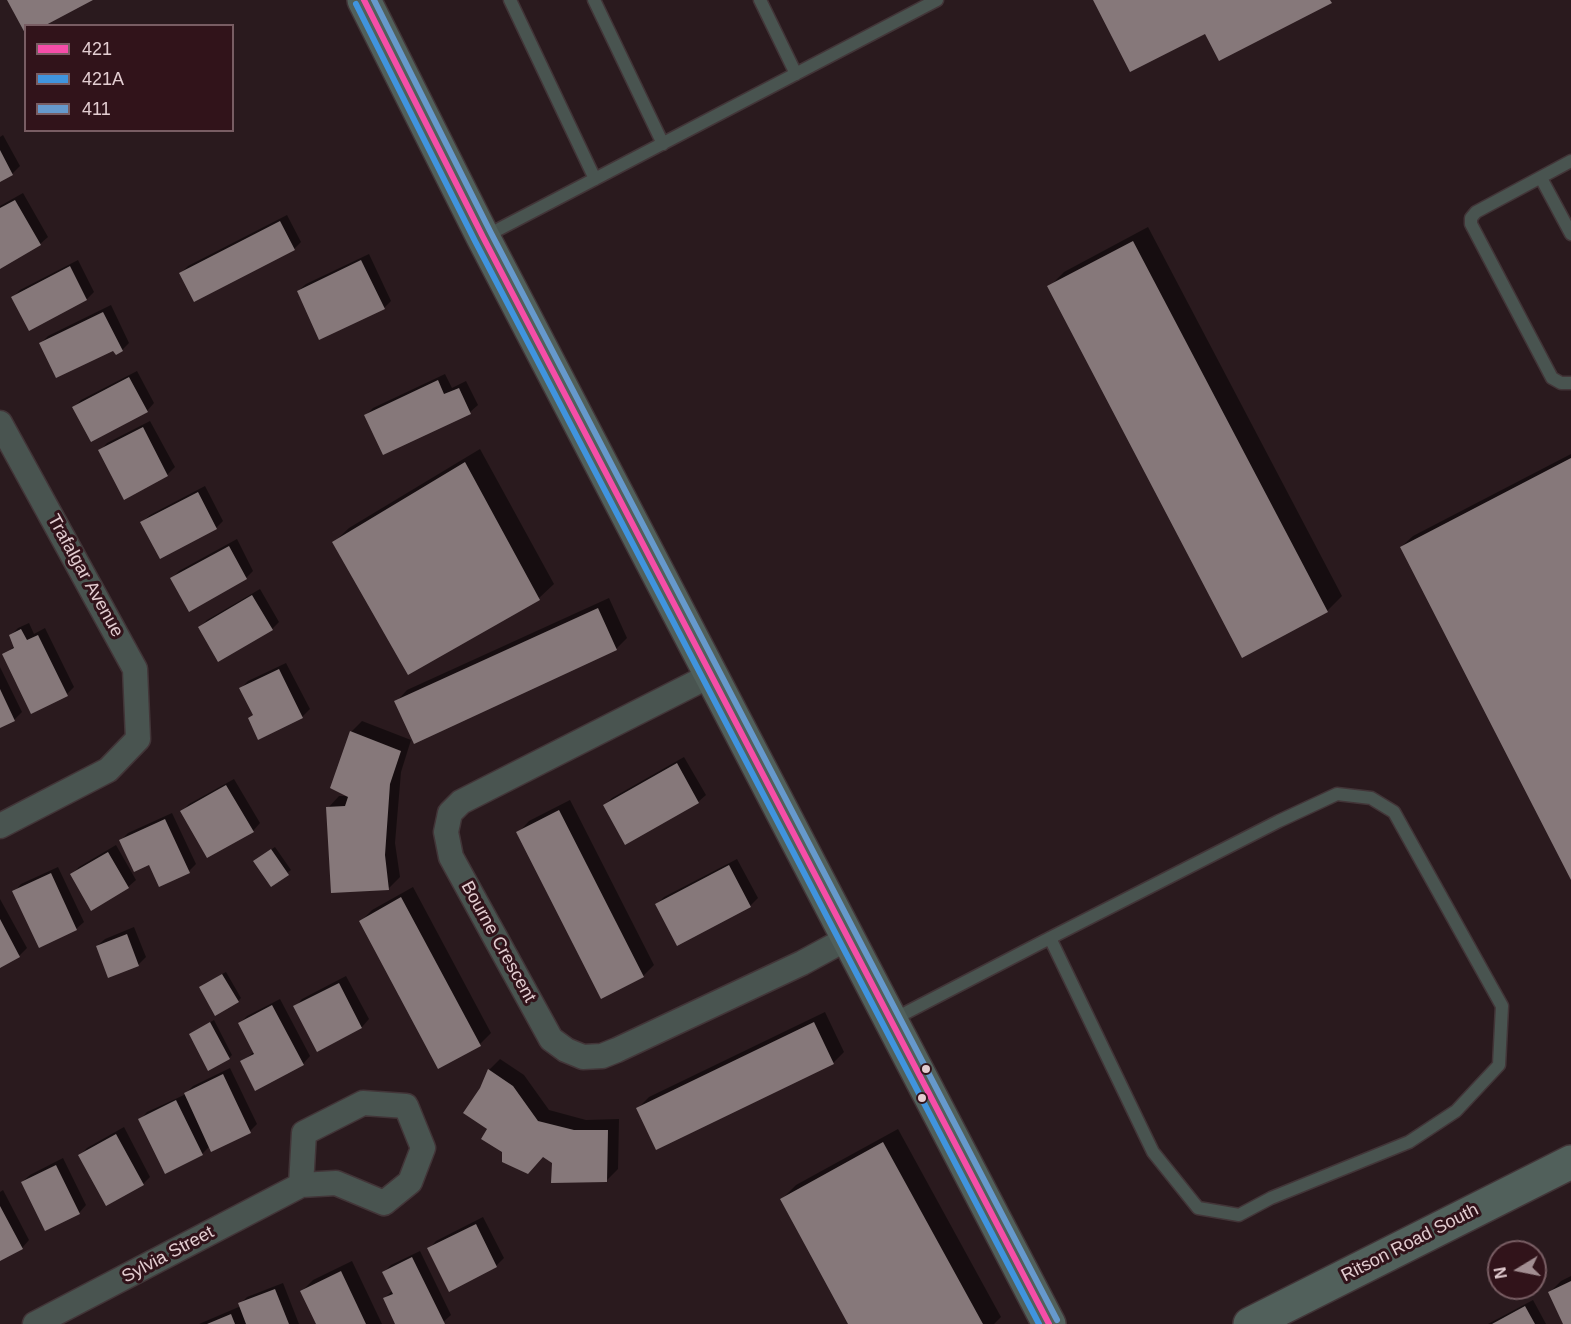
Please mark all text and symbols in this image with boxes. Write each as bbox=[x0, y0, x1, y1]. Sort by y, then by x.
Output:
legend bbox=[24, 24, 234, 132]
text: 421 bbox=[82, 39, 112, 59]
text: 421A bbox=[82, 69, 124, 89]
text: 411 bbox=[82, 99, 111, 119]
street label: Trafalgar Avenue bbox=[42, 511, 128, 641]
street label: Bourne Crescent bbox=[456, 878, 540, 1006]
unlabelled marker bbox=[920, 1063, 932, 1075]
unlabelled marker bbox=[916, 1092, 928, 1104]
street label: Ritson Road South bbox=[1338, 1199, 1482, 1287]
street label: Sylvia Street bbox=[118, 1222, 218, 1288]
north arrow bbox=[1487, 1240, 1547, 1300]
text: N bbox=[1491, 1266, 1510, 1280]

